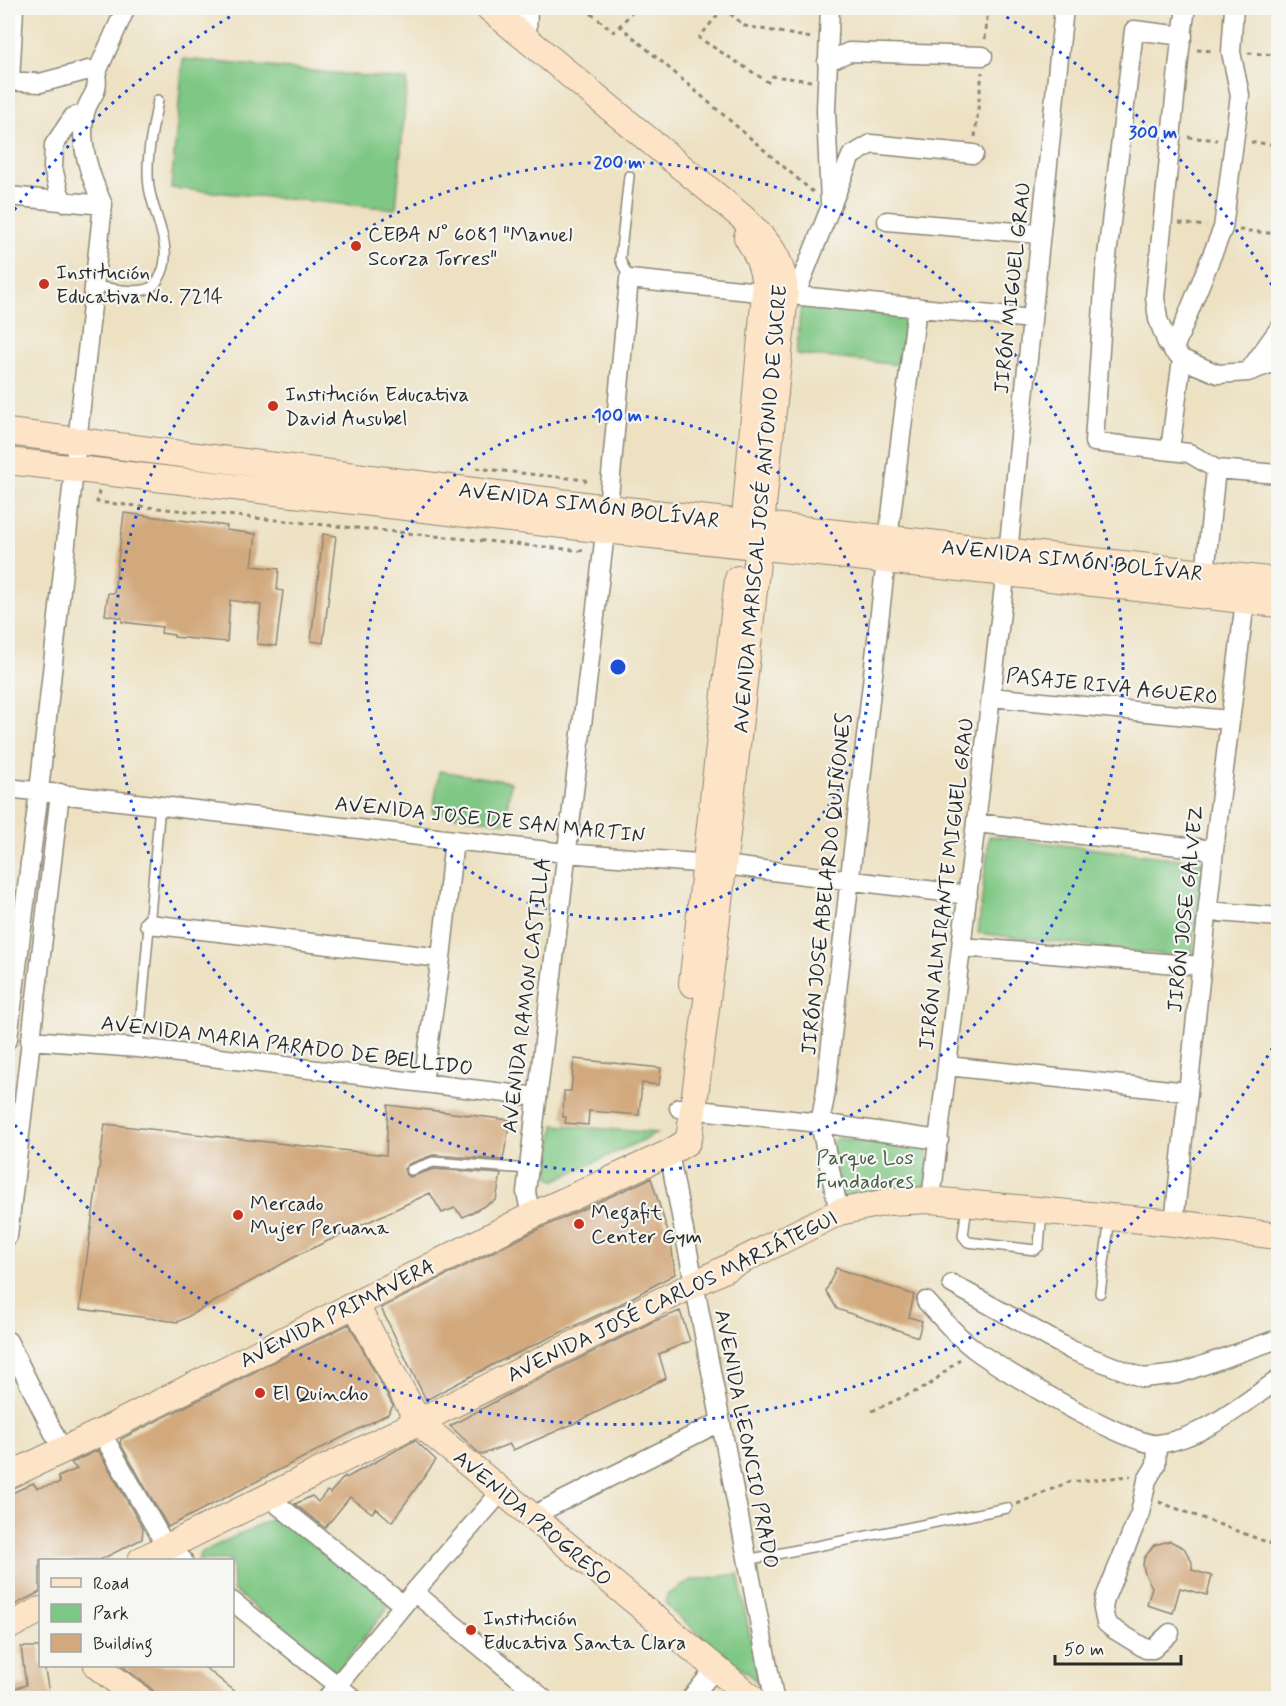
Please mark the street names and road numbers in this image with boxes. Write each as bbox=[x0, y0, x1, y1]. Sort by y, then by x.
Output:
street label: JIRÓN MIGUEL GRAU bbox=[988, 181, 1038, 395]
street label: AVENIDA MARISCAL JOSÉ ANTONIO DE SUCRE bbox=[727, 284, 795, 735]
street label: AVENIDA SIMÓN BOLÍVAR bbox=[457, 476, 721, 536]
street label: AVENIDA SIMÓN BOLÍVAR bbox=[940, 533, 1204, 589]
street label: PASAJE RIVA AGUERO bbox=[1005, 662, 1219, 712]
street label: JIRÓN JOSE ABELARDO QUIÑONES bbox=[795, 711, 859, 1056]
street label: JIRÓN ALMIRANTE MIGUEL GRAU bbox=[913, 716, 981, 1052]
street label: AVENIDA JOSE DE SAN MARTIN bbox=[333, 790, 647, 850]
street label: JIRÓN JOSE GALVEZ bbox=[1161, 804, 1211, 1014]
street label: AVENIDA RAMON CASTILLA bbox=[496, 856, 558, 1134]
street label: AVENIDA MARIA PARADO DE BELLIDO bbox=[99, 1009, 474, 1083]
street label: AVENIDA JOSÉ CARLOS MARIÁTEGUI bbox=[502, 1204, 842, 1389]
street label: AVENIDA PRIMAVERA bbox=[235, 1253, 440, 1375]
street label: AVENIDA LEONCIO PRADO bbox=[707, 1307, 785, 1571]
street label: AVENIDA PROGRESO bbox=[447, 1444, 618, 1593]

